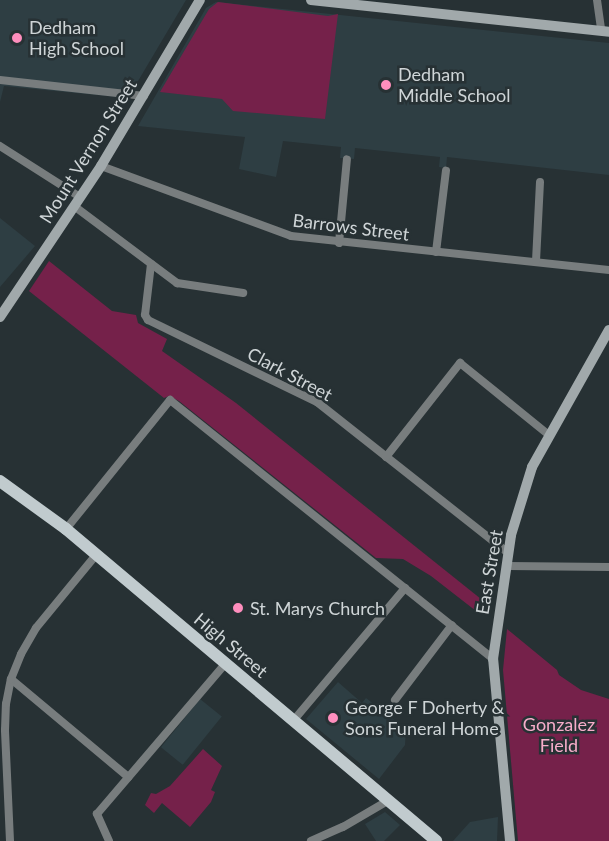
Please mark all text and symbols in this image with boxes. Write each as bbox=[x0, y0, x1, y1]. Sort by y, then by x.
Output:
place label: Dedham High School bbox=[29, 17, 124, 60]
marker: Dedham High School bbox=[10, 31, 24, 45]
place label: Dedham Middle School bbox=[398, 64, 510, 106]
street label: Mount Vernon Street bbox=[35, 75, 141, 227]
marker: Dedham Middle School bbox=[379, 78, 393, 92]
street label: Barrows Street bbox=[292, 209, 410, 245]
street label: Clark Street bbox=[244, 343, 336, 405]
street label: East Street bbox=[471, 528, 507, 616]
place label: St. Marys Church bbox=[250, 597, 385, 619]
marker: St. Marys Church bbox=[231, 601, 245, 615]
street label: High Street bbox=[190, 608, 272, 682]
place label: George F Doherty & Sons Funeral Home bbox=[345, 697, 505, 740]
marker: George F Doherty & Sons Funeral Home bbox=[326, 711, 340, 725]
park label: Gonzalez Field bbox=[523, 714, 595, 756]

